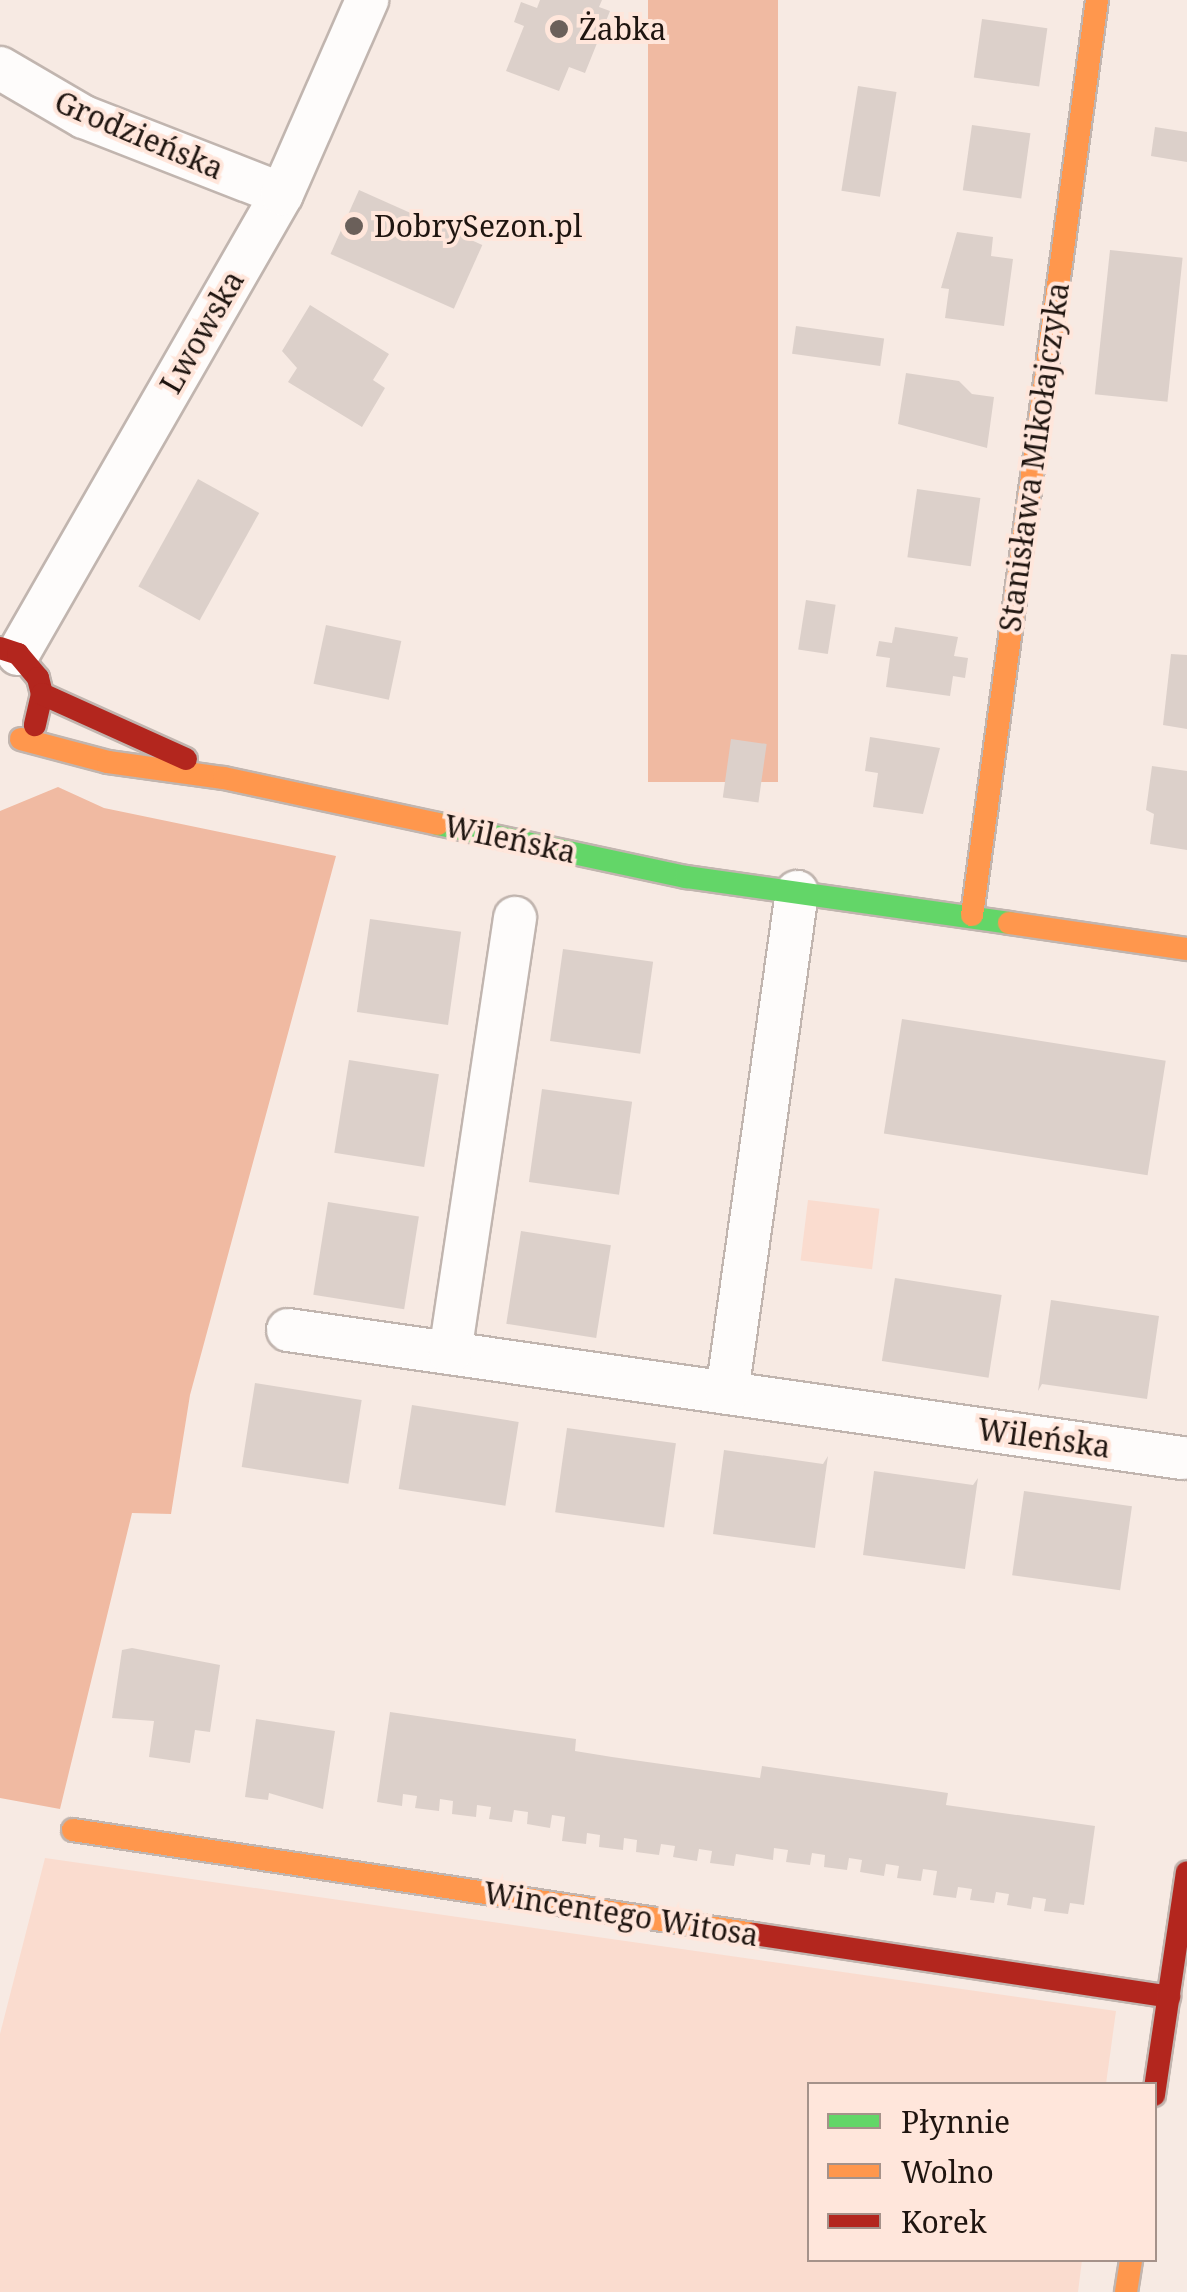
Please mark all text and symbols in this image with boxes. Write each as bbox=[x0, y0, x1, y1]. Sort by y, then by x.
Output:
place label: Żabka bbox=[579, 11, 667, 47]
marker: Żabka bbox=[548, 18, 570, 40]
street label: Grodzieńska bbox=[49, 83, 229, 187]
place label: DobrySezon.pl bbox=[374, 208, 582, 244]
marker: DobrySezon.pl bbox=[343, 215, 365, 237]
street label: Lwowska bbox=[153, 264, 251, 400]
street label: Stanisława Mikołajczyka bbox=[992, 280, 1076, 634]
street label: Wileńska bbox=[441, 807, 579, 871]
street label: Wileńska bbox=[975, 1411, 1113, 1465]
street label: Wincentego Witosa bbox=[481, 1875, 761, 1953]
legend bbox=[807, 2082, 1157, 2262]
text: Płynnie bbox=[901, 2101, 1010, 2142]
text: Wolno bbox=[901, 2151, 994, 2192]
text: Korek bbox=[901, 2201, 986, 2242]

